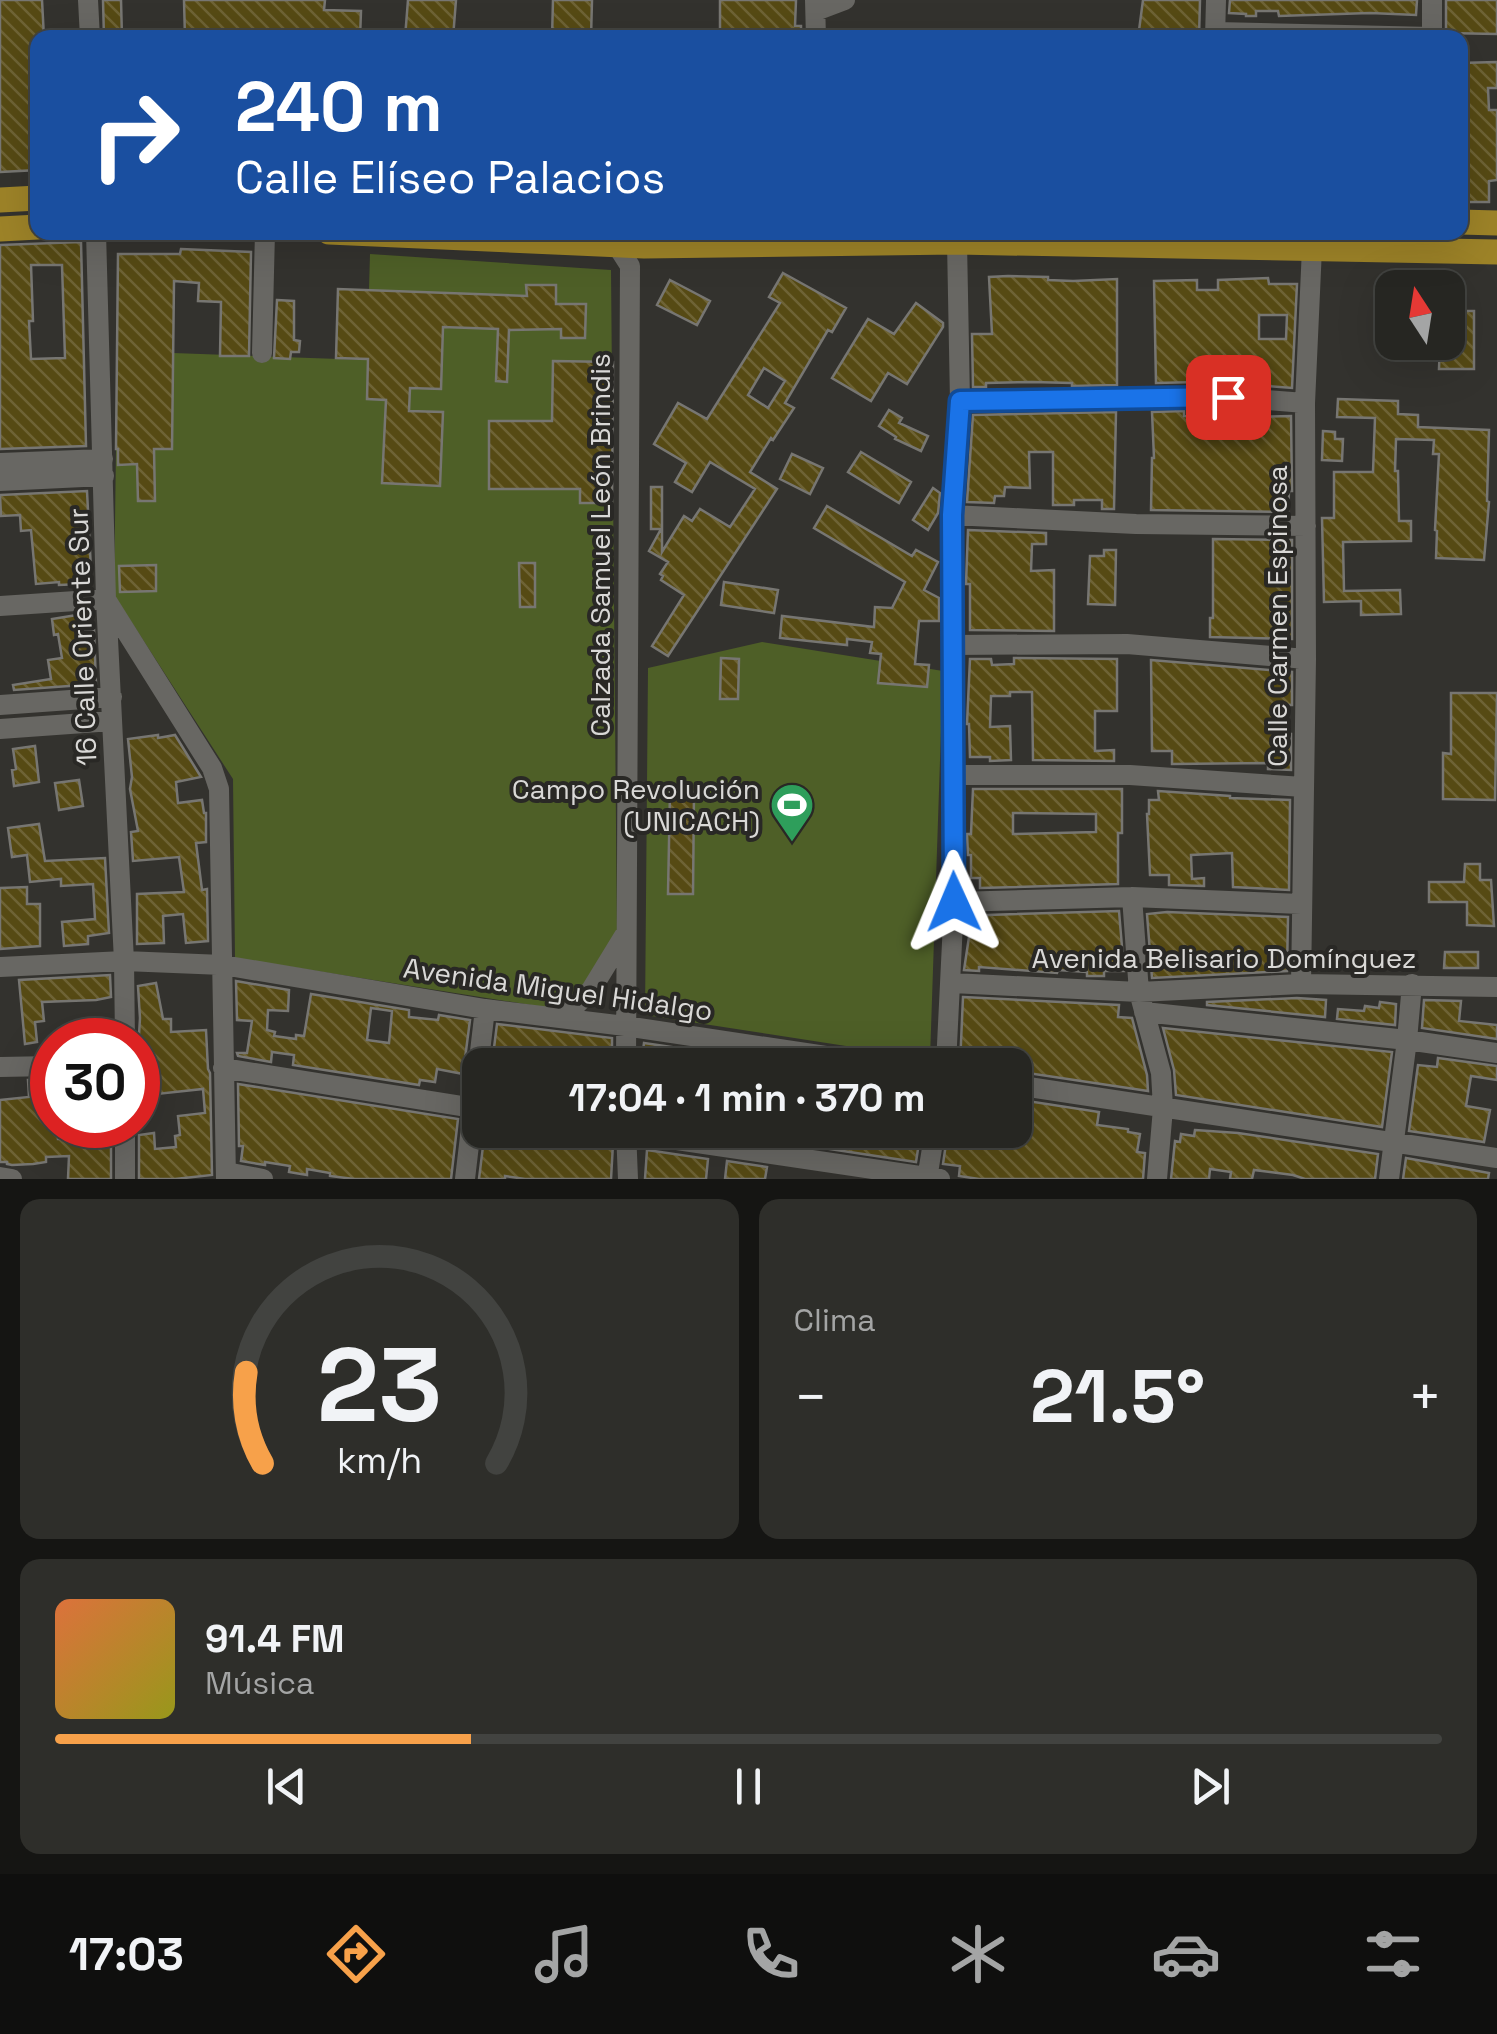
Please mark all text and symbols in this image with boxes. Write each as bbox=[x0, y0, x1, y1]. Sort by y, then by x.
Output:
text: 240 m bbox=[235, 62, 443, 151]
icon: right bbox=[70, 70, 200, 200]
text: Calle Elíseo Palacios bbox=[235, 149, 665, 206]
north arrow bbox=[1375, 270, 1465, 360]
map controls bbox=[1375, 270, 1465, 360]
street label: Calzada Samuel León Brindis bbox=[582, 353, 618, 737]
pin bbox=[1186, 355, 1271, 440]
icon: arrive bbox=[1201, 370, 1256, 425]
street label: Calle Carmen Espinosa bbox=[1259, 465, 1295, 767]
street label: 16 Calle Oriente Sur bbox=[60, 507, 104, 767]
place label: Campo Revolución (UNICACH) bbox=[512, 771, 760, 839]
sports icon: Campo Revolución (UNICACH) bbox=[769, 782, 815, 843]
position arrow bbox=[902, 850, 1006, 954]
street label: Avenida Belisario Domínguez bbox=[1032, 940, 1416, 976]
street label: Avenida Miguel Hidalgo bbox=[401, 949, 715, 1029]
speed limit sign: 30 bbox=[30, 1018, 160, 1148]
text: 17:04 · 1 min · 370 m bbox=[568, 1074, 926, 1122]
text: Clima bbox=[794, 1300, 876, 1340]
text: 23 bbox=[317, 1319, 442, 1451]
text: 21.5° bbox=[1030, 1348, 1205, 1444]
text: − bbox=[794, 1362, 828, 1432]
text: + bbox=[1408, 1362, 1442, 1432]
text: km/h bbox=[337, 1438, 422, 1483]
text: 91.4 FM bbox=[205, 1615, 345, 1663]
text: Música bbox=[205, 1663, 315, 1703]
icon: previous bbox=[259, 1759, 314, 1814]
icon: pause bbox=[721, 1759, 776, 1814]
icon: next bbox=[1183, 1759, 1238, 1814]
icon: directions bbox=[321, 1919, 391, 1989]
icon: music bbox=[529, 1919, 599, 1989]
icon: phone bbox=[736, 1919, 806, 1989]
icon: climate bbox=[943, 1919, 1013, 1989]
icon: car bbox=[1151, 1919, 1221, 1989]
icon: filters bbox=[1358, 1919, 1428, 1989]
text: 17:03 bbox=[69, 1926, 184, 1983]

